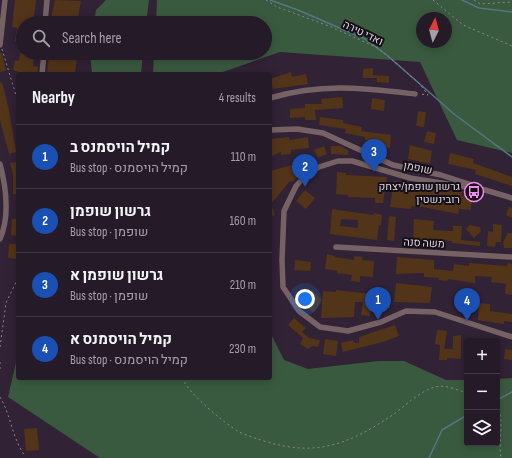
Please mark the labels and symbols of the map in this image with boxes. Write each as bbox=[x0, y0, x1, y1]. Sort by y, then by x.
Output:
north arrow bbox=[416, 12, 452, 48]
street label: ואדי טירה bbox=[341, 18, 385, 48]
pin: 3 bbox=[361, 139, 387, 172]
pin: 2 bbox=[292, 154, 318, 187]
street label: שופמן bbox=[403, 159, 433, 177]
place label: גרשון שופמן/יצחק רובינשטין bbox=[378, 180, 460, 206]
bus stop icon: גרשון שופמן/יצחק רובינשטין bbox=[463, 181, 485, 203]
street label: משה סנה bbox=[403, 235, 445, 251]
pin: 1 bbox=[365, 287, 391, 320]
pin: 4 bbox=[454, 288, 480, 321]
your location bbox=[295, 289, 315, 309]

